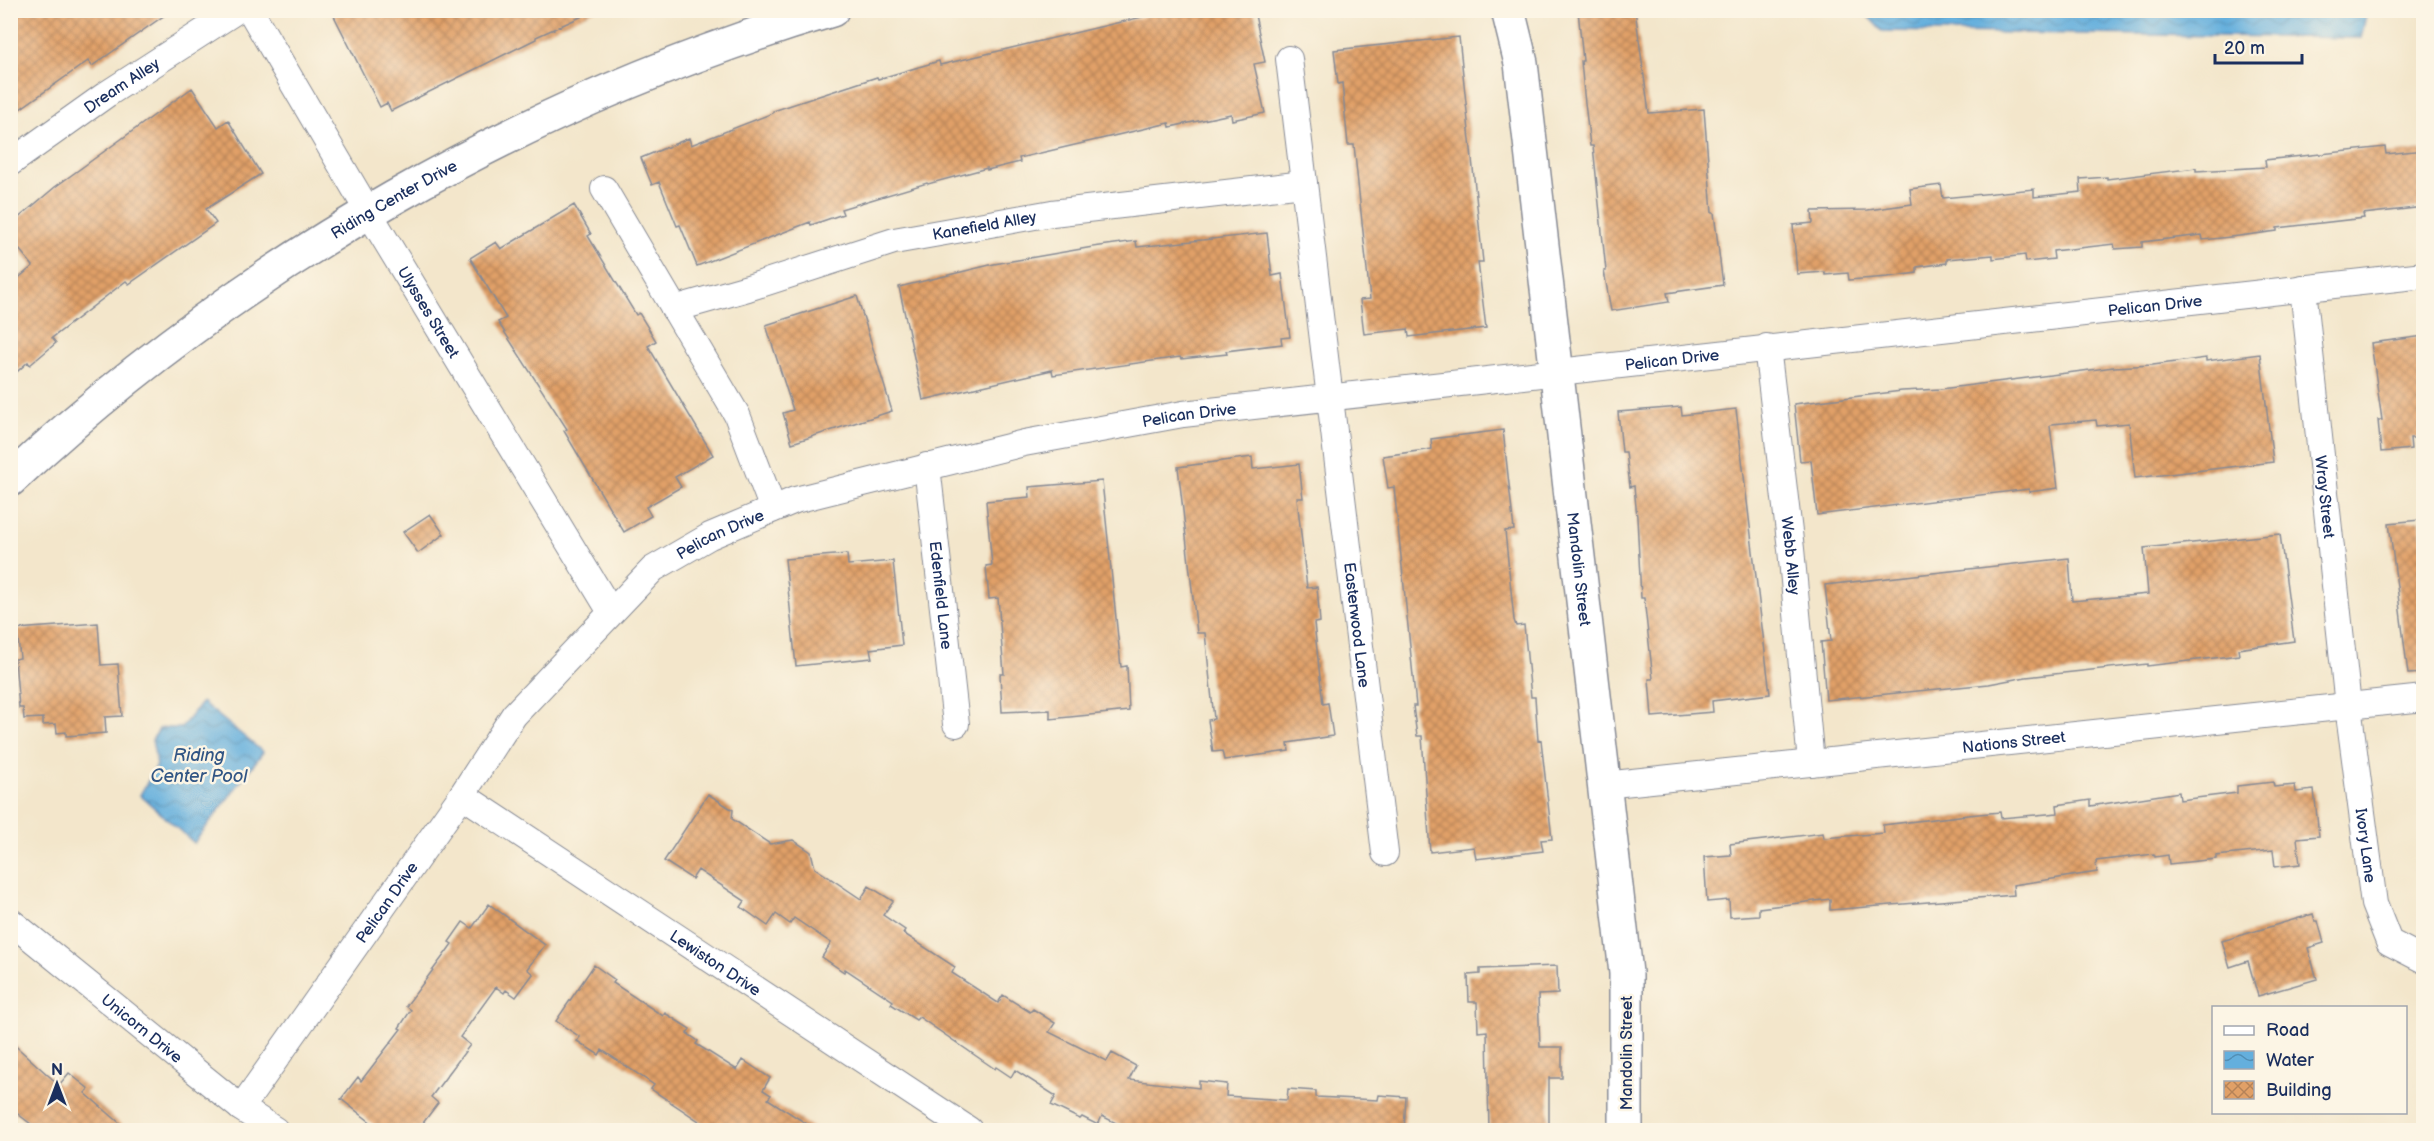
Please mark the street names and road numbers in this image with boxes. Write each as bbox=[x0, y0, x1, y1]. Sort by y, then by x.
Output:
street label: Dream Alley bbox=[81, 54, 164, 118]
street label: Riding Center Drive bbox=[328, 156, 461, 244]
street label: Kanefield Alley bbox=[931, 208, 1039, 245]
street label: Ulysses Street bbox=[393, 263, 463, 362]
street label: Pelican Drive bbox=[2107, 292, 2204, 321]
street label: Pelican Drive bbox=[1624, 346, 1721, 375]
street label: Pelican Drive bbox=[1141, 400, 1238, 432]
street label: Wray Street bbox=[2310, 455, 2338, 539]
street label: Pelican Drive bbox=[674, 506, 768, 564]
street label: Mandolin Street bbox=[1562, 511, 1594, 627]
street label: Webb Alley bbox=[1776, 515, 1803, 597]
street label: Edenfield Lane bbox=[925, 540, 956, 651]
street label: Easterwood Lane bbox=[1339, 561, 1373, 689]
street label: Nations Street bbox=[1961, 728, 2067, 758]
street label: Ivory Lane bbox=[2351, 807, 2379, 885]
street label: Pelican Drive bbox=[352, 858, 423, 947]
street label: Lewiston Drive bbox=[666, 927, 764, 1001]
street label: Unicorn Drive bbox=[97, 991, 186, 1068]
street label: Mandolin Street bbox=[1618, 996, 1637, 1110]

